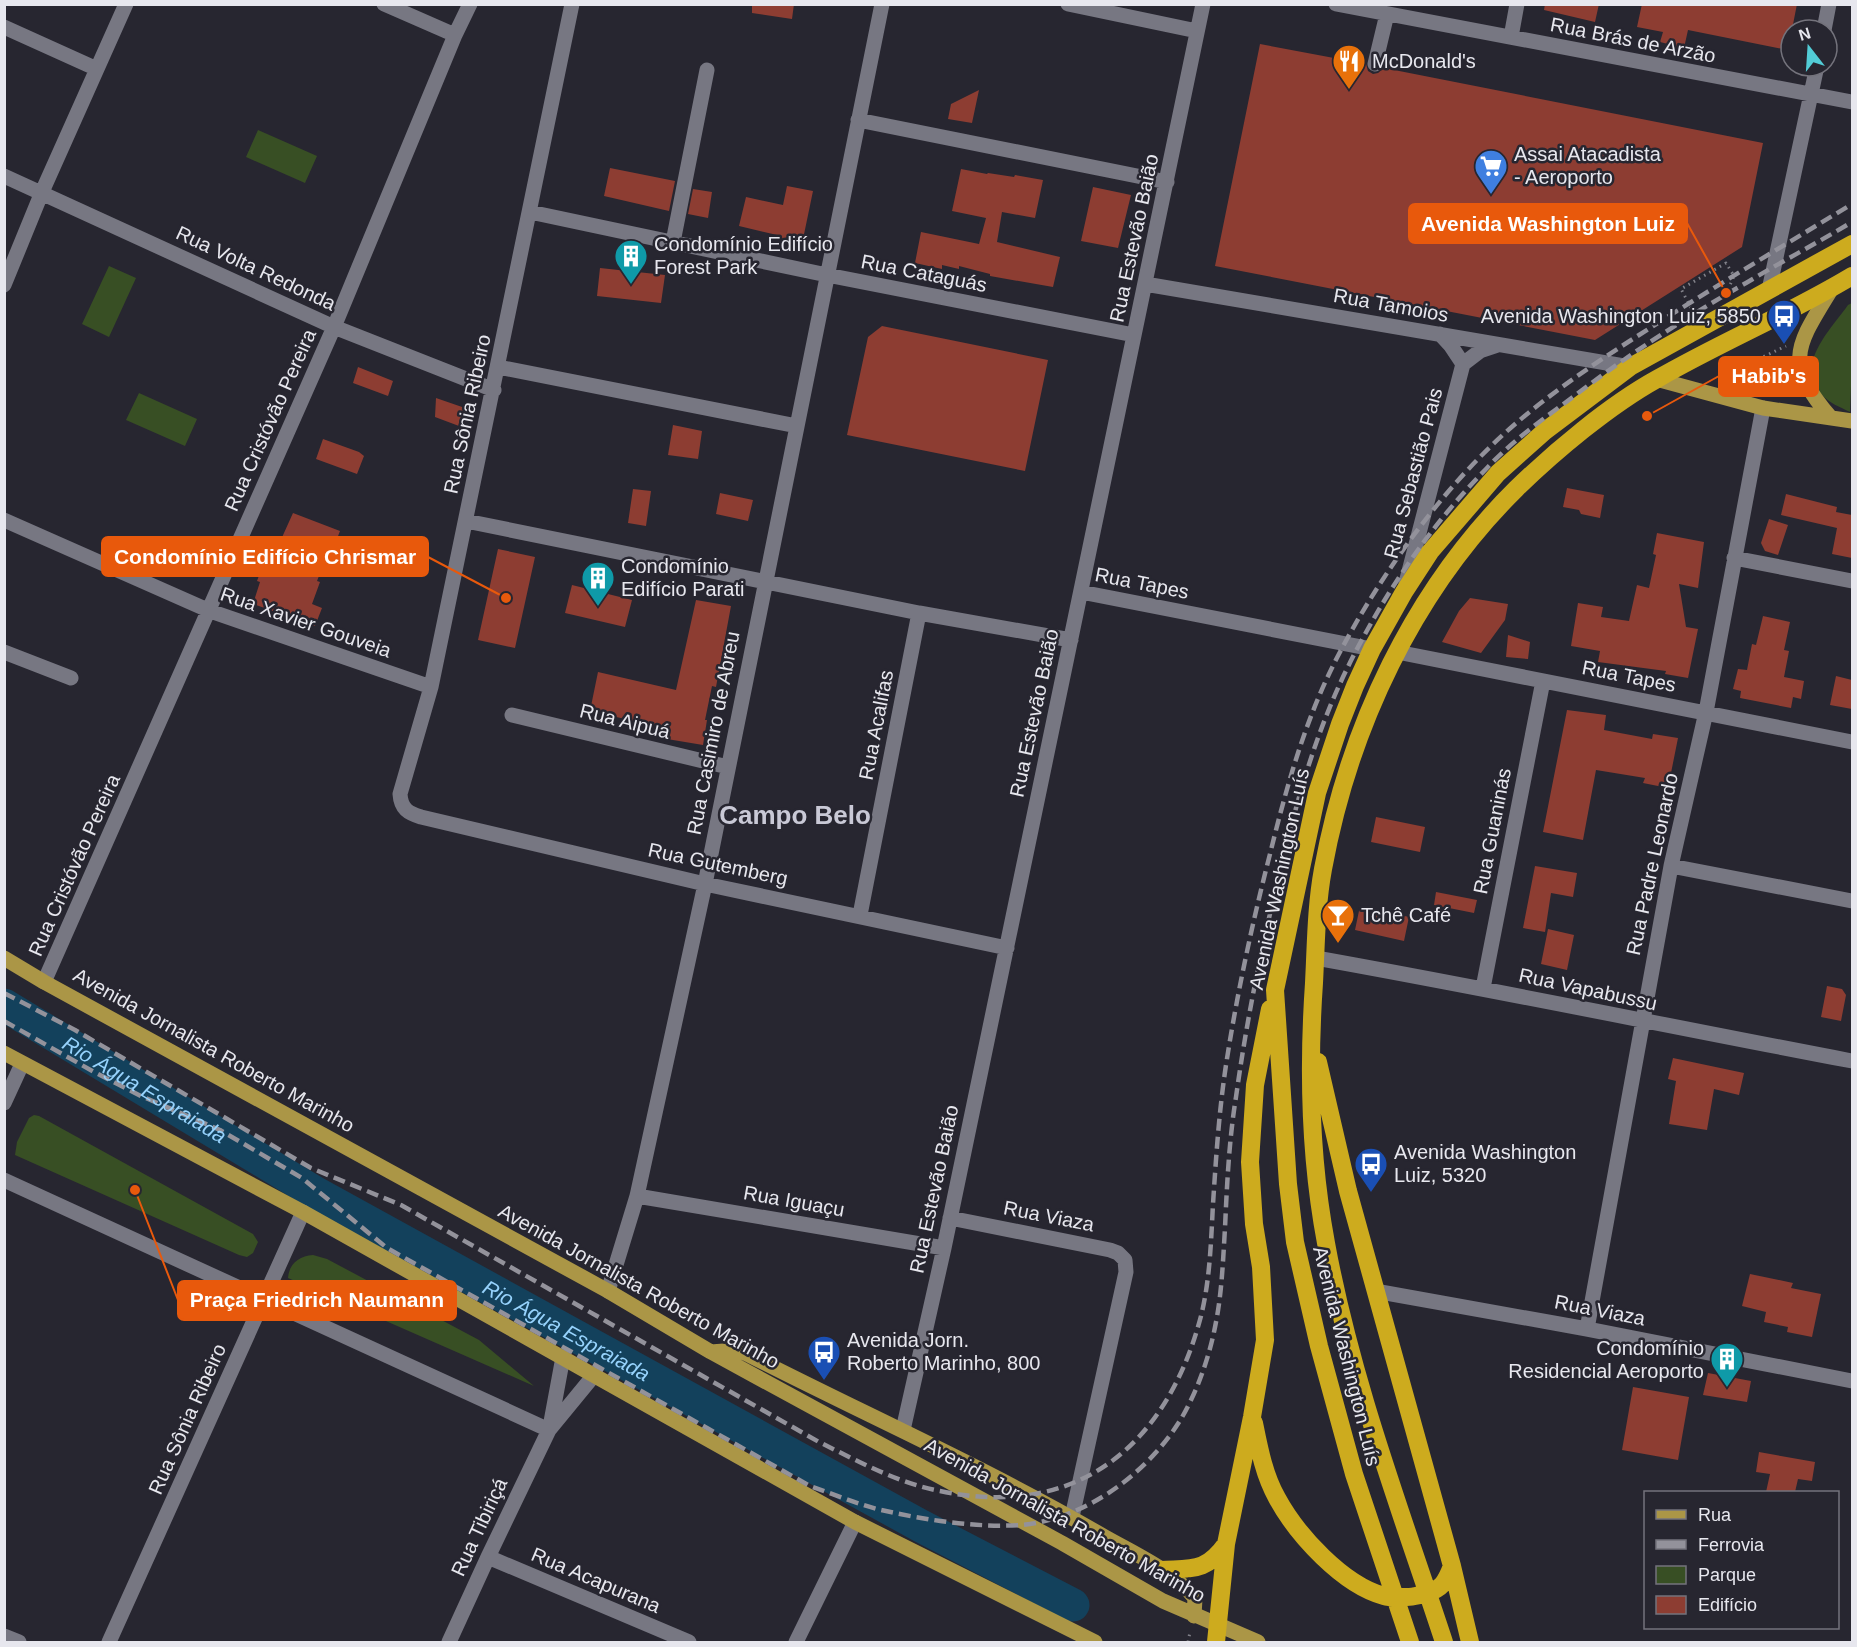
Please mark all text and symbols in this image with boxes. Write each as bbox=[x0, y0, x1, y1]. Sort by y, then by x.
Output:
street label: Rua Brás de Arzão bbox=[1549, 13, 1717, 67]
north arrow bbox=[1779, 18, 1839, 78]
text: N bbox=[1797, 24, 1813, 44]
restaurant icon: McDonald's bbox=[1331, 43, 1367, 90]
place label: McDonald's bbox=[1372, 50, 1476, 72]
place label: Assai Atacadista - Aeroporto bbox=[1514, 143, 1662, 188]
supermarket icon: Assai Atacadista - Aeroporto bbox=[1473, 148, 1509, 195]
street label: Rua Estevão Baião bbox=[1105, 152, 1163, 324]
callout: Avenida Washington Luiz bbox=[1409, 204, 1687, 243]
text: Avenida Washington Luiz bbox=[1421, 212, 1675, 235]
street label: Rua Volta Redonda bbox=[173, 221, 340, 315]
place label: Condomínio Edifício Forest Park bbox=[654, 233, 833, 278]
building icon: Condomínio Edifício Forest Park bbox=[613, 238, 649, 285]
street label: Rua Cataguás bbox=[859, 250, 989, 296]
street label: Rua Tamoios bbox=[1332, 284, 1450, 326]
bus stop icon: Avenida Washington Luiz, 5850 bbox=[1766, 298, 1802, 345]
place label: Avenida Washington Luiz, 5850 bbox=[1481, 305, 1761, 327]
street label: Rua Cristóvão Pereira bbox=[220, 325, 320, 514]
street label: Rua Sônia Ribeiro bbox=[439, 332, 495, 496]
callout: Habib's bbox=[1719, 357, 1818, 396]
text: Habib's bbox=[1731, 364, 1807, 387]
street label: Rua Sebastião Pais bbox=[1380, 385, 1446, 561]
callout: Condomínio Edifício Chrismar bbox=[102, 537, 428, 576]
text: Condomínio Edifício Chrismar bbox=[114, 545, 416, 568]
place label: Condomínio Edifício Parati bbox=[621, 555, 744, 600]
building icon: Condomínio Edifício Parati bbox=[580, 560, 616, 607]
street label: Rua Tapes bbox=[1093, 563, 1191, 603]
street label: Rua Xavier Gouveia bbox=[218, 582, 395, 662]
street label: Rua Estevão Baião bbox=[1005, 627, 1063, 799]
street label: Rua Casimiro de Abreu bbox=[682, 629, 744, 837]
street label: Rua Tapes bbox=[1580, 656, 1678, 696]
street label: Rua Acalifas bbox=[855, 668, 897, 782]
street label: Rua Aipuá bbox=[578, 699, 673, 743]
street label: Avenida Washington Luís bbox=[1245, 766, 1313, 992]
street label: Rua Guaninás bbox=[1469, 766, 1515, 896]
street label: Rua Cristóvão Pereira bbox=[24, 770, 124, 959]
street label: Rua Padre Leonardo bbox=[1622, 771, 1682, 957]
district label: Campo Belo bbox=[719, 800, 871, 830]
street label: Rua Gutemberg bbox=[646, 838, 790, 890]
bar icon: Tchê Café bbox=[1320, 897, 1356, 944]
place label: Tchê Café bbox=[1361, 904, 1451, 926]
street label: Avenida Jornalista Roberto Marinho bbox=[70, 963, 358, 1137]
street label: Rua Vapabussu bbox=[1517, 964, 1659, 1014]
water label: Rio Água Espraiada bbox=[59, 1031, 231, 1147]
street label: Rua Estevão Baião bbox=[905, 1103, 963, 1275]
place label: Avenida Washington Luiz, 5320 bbox=[1394, 1141, 1576, 1186]
bus stop icon: Avenida Washington Luiz, 5320 bbox=[1353, 1146, 1389, 1193]
street label: Rua Iguaçu bbox=[742, 1181, 846, 1221]
street label: Rua Viaza bbox=[1002, 1196, 1097, 1236]
street label: Avenida Jornalista Roberto Marinho bbox=[495, 1199, 783, 1373]
street label: Avenida Washington Luís bbox=[1309, 1244, 1385, 1468]
water label: Rio Água Espraiada bbox=[479, 1275, 654, 1386]
callout: Praça Friedrich Naumann bbox=[178, 1281, 456, 1320]
text: Praça Friedrich Naumann bbox=[190, 1288, 444, 1311]
street label: Rua Viaza bbox=[1553, 1290, 1648, 1330]
place label: Avenida Jorn. Roberto Marinho, 800 bbox=[847, 1329, 1040, 1374]
bus stop icon: Avenida Jorn. Roberto Marinho, 800 bbox=[806, 1334, 842, 1381]
place label: Condomínio Residencial Aeroporto bbox=[1508, 1337, 1704, 1382]
street label: Rua Sônia Ribeiro bbox=[144, 1340, 230, 1498]
building icon: Condomínio Residencial Aeroporto bbox=[1709, 1341, 1745, 1388]
street label: Avenida Jornalista Roberto Marinho bbox=[921, 1433, 1209, 1607]
street label: Rua Tibiriçá bbox=[447, 1474, 512, 1580]
legend bbox=[1644, 1491, 1839, 1629]
text: Rua bbox=[1698, 1505, 1732, 1525]
text: Ferrovia bbox=[1698, 1535, 1765, 1555]
street label: Rua Acapurana bbox=[528, 1543, 665, 1617]
text: Parque bbox=[1698, 1565, 1756, 1585]
text: Edifício bbox=[1698, 1595, 1757, 1615]

